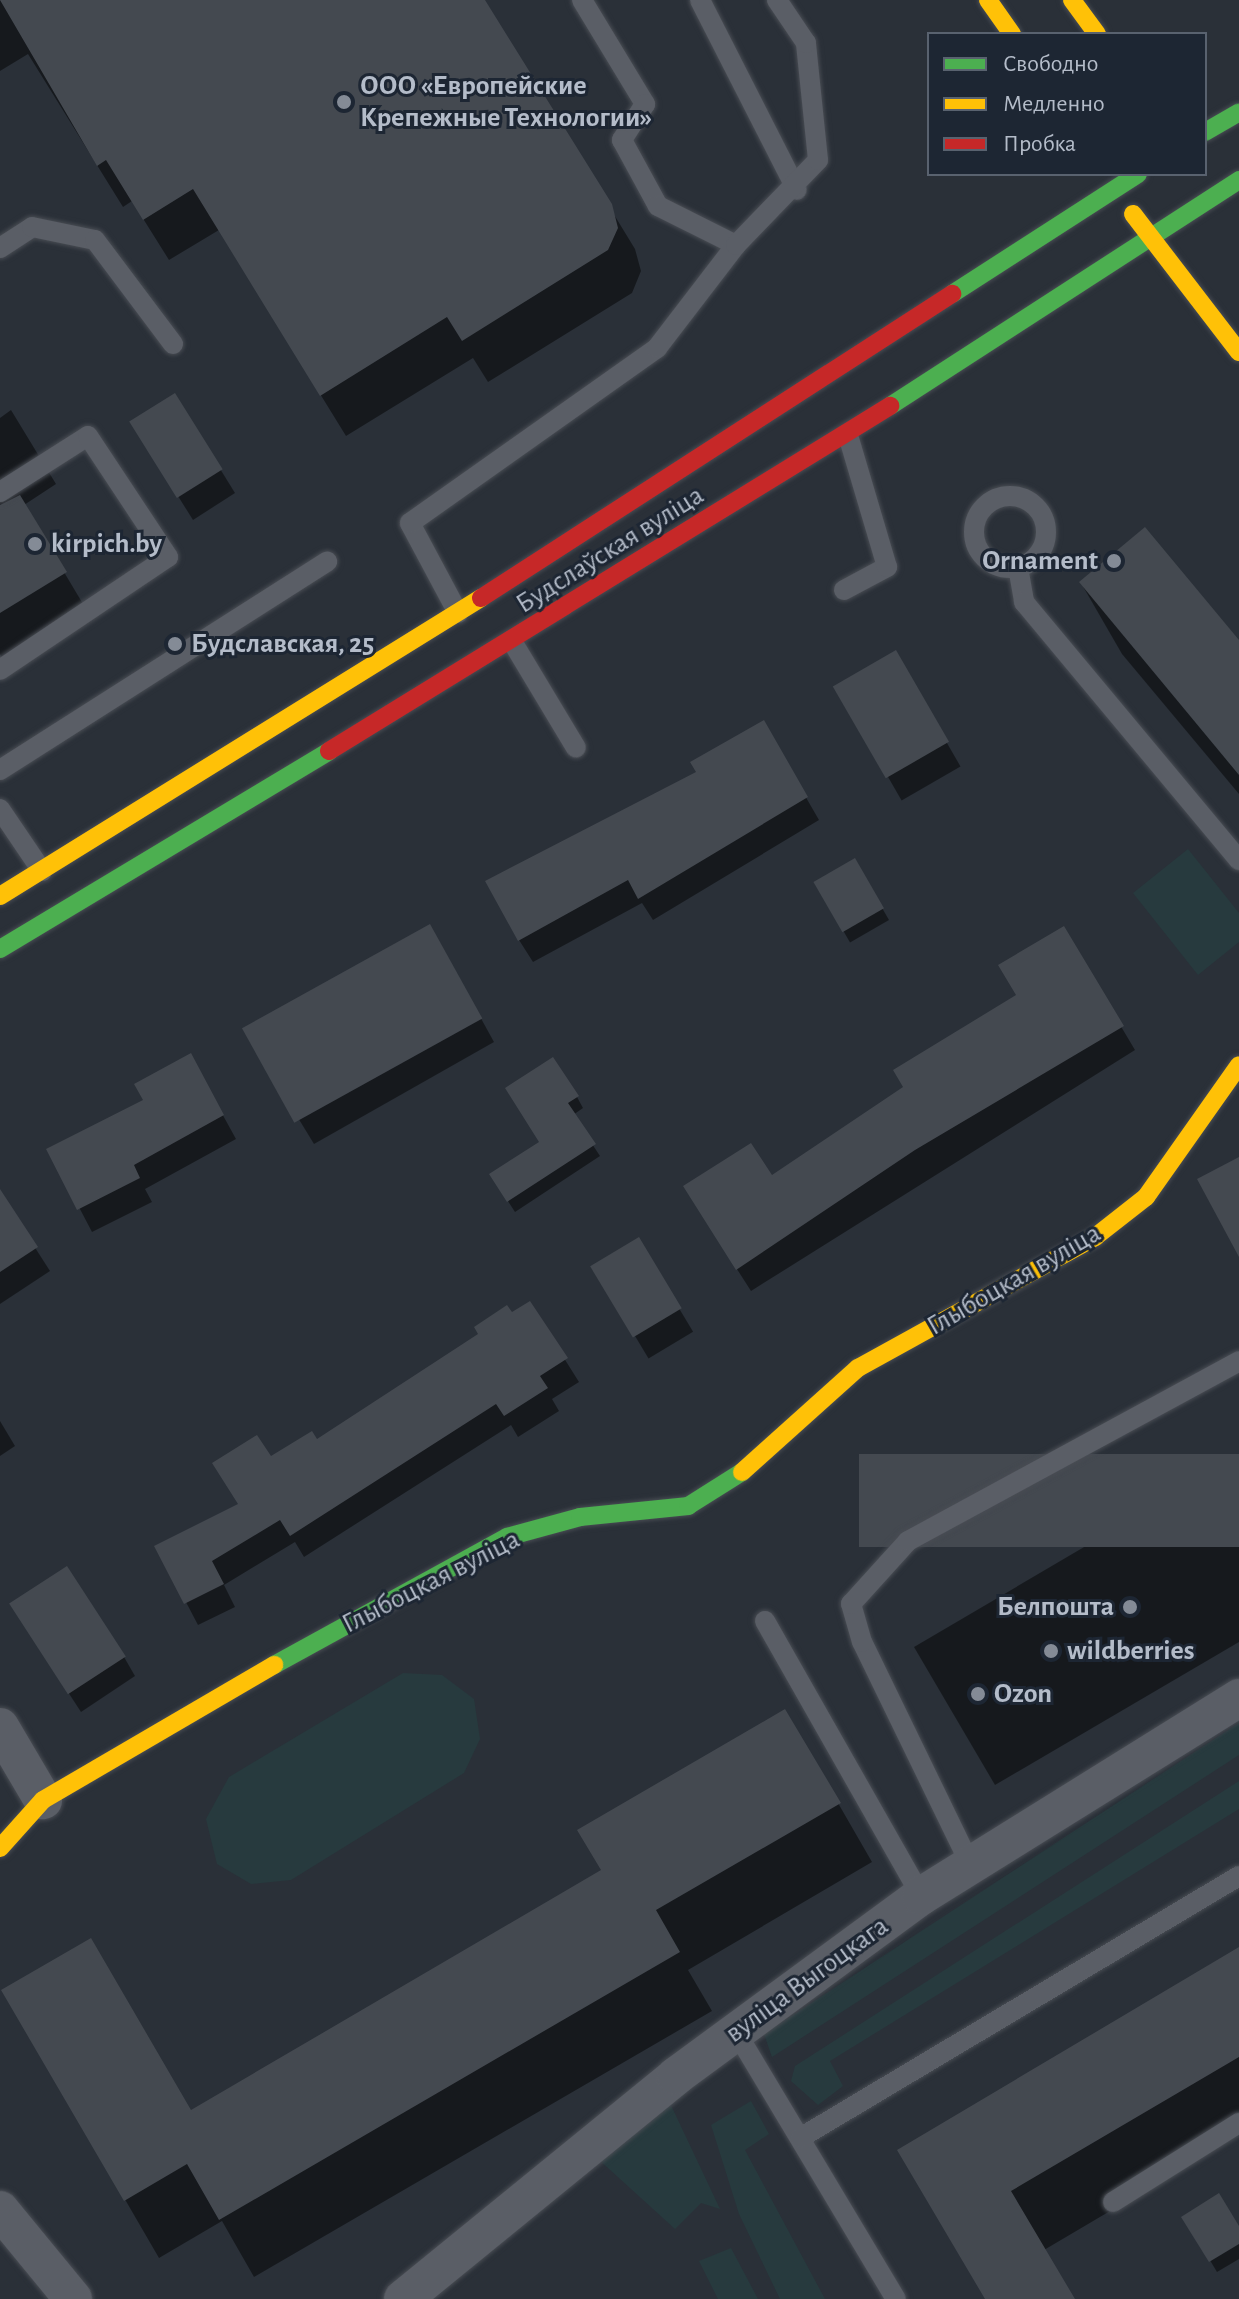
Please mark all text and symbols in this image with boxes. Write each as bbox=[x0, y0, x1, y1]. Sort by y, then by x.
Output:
legend bbox=[927, 32, 1207, 176]
text: Свободно bbox=[1003, 52, 1098, 76]
place label: ООО «Европейские Крепежные Технологии» bbox=[360, 69, 652, 135]
text: Медленно bbox=[1003, 92, 1105, 116]
marker: ООО «Европейские Крепежные Технологии» bbox=[335, 93, 353, 111]
text: Пробка bbox=[1003, 132, 1076, 156]
street label: Будслаўская вуліца bbox=[510, 479, 710, 621]
place label: kirpich.by bbox=[51, 527, 162, 561]
marker: kirpich.by bbox=[26, 535, 44, 553]
place label: Ornament bbox=[982, 544, 1098, 578]
marker: Ornament bbox=[1105, 552, 1123, 570]
place label: Будславская, 25 bbox=[191, 627, 374, 661]
marker: Будславская, 25 bbox=[166, 635, 184, 653]
street label: Глыбоцкая вуліца bbox=[921, 1217, 1107, 1343]
street label: Глыбоцкая вуліца bbox=[337, 1523, 525, 1641]
place label: Белпошта bbox=[997, 1590, 1114, 1624]
marker: Белпошта bbox=[1121, 1598, 1139, 1616]
place label: wildberries bbox=[1067, 1634, 1195, 1668]
marker: wildberries bbox=[1042, 1642, 1060, 1660]
place label: Ozon bbox=[994, 1677, 1052, 1711]
marker: Ozon bbox=[969, 1685, 987, 1703]
street label: вуліца Выгоцкага bbox=[719, 1910, 895, 2050]

